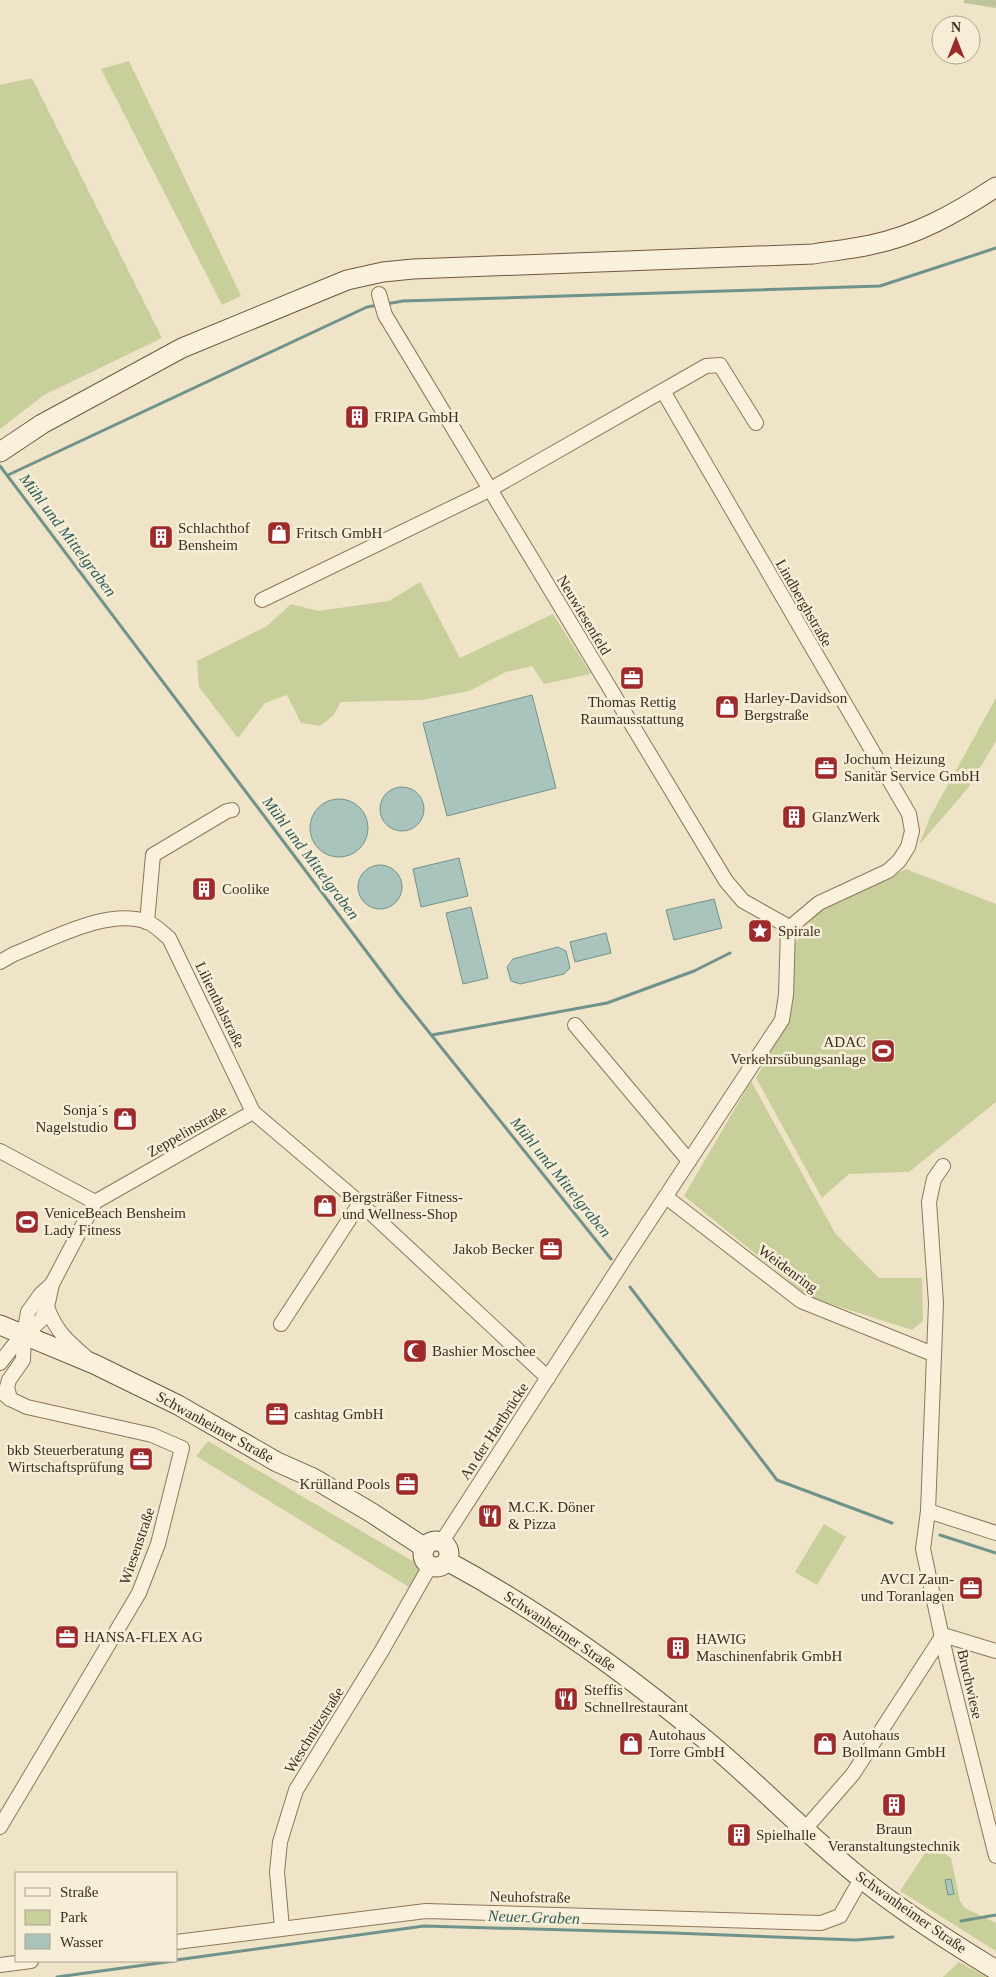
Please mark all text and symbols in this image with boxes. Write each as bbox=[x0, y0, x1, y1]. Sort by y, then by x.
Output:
north arrow bbox=[931, 15, 981, 65]
text: N bbox=[951, 20, 961, 35]
building icon: FRIPA GmbH bbox=[344, 404, 370, 430]
place label: FRIPA GmbH bbox=[374, 409, 459, 425]
water label: Mühl und Mittelgraben bbox=[15, 469, 120, 600]
place label: Schlachthof Bensheim bbox=[178, 520, 250, 553]
shop icon: Fritsch GmbH bbox=[266, 520, 292, 546]
building icon: Schlachthof Bensheim bbox=[148, 524, 174, 550]
place label: Fritsch GmbH bbox=[296, 525, 382, 541]
street label: Lindberghstraße bbox=[773, 557, 836, 650]
street label: Neuwiesenfeld bbox=[554, 572, 614, 658]
office icon: Thomas Rettig Raumausstattung bbox=[619, 665, 645, 691]
place label: Harley-Davidson Bergstraße bbox=[744, 690, 848, 723]
place label: Thomas Rettig Raumausstattung bbox=[580, 694, 684, 727]
shop icon: Harley-Davidson Bergstraße bbox=[714, 694, 740, 720]
place label: Jochum Heizung Sanitär Service GmbH bbox=[844, 751, 980, 784]
office icon: Jochum Heizung Sanitär Service GmbH bbox=[813, 755, 839, 781]
water label: Mühl und Mittelgraben bbox=[258, 792, 363, 923]
building icon: GlanzWerk bbox=[781, 804, 807, 830]
place label: GlanzWerk bbox=[812, 809, 880, 825]
building icon: Coolike bbox=[191, 876, 217, 902]
place label: Coolike bbox=[222, 881, 270, 897]
place icon: Spirale bbox=[747, 918, 773, 944]
place label: Spirale bbox=[778, 923, 821, 939]
street label: Lilienthalstraße bbox=[192, 959, 248, 1051]
place label: ADAC Verkehrsübungsanlage bbox=[730, 1034, 866, 1067]
sports icon: ADAC Verkehrsübungsanlage bbox=[870, 1038, 896, 1064]
place label: Sonja´s Nagelstudio bbox=[36, 1102, 108, 1135]
street label: Zeppelinstraße bbox=[144, 1102, 230, 1160]
shop icon: Sonja´s Nagelstudio bbox=[112, 1106, 138, 1132]
water label: Mühl und Mittelgraben bbox=[506, 1113, 615, 1241]
place label: Bergsträßer Fitness- und Wellness-Shop bbox=[342, 1189, 463, 1222]
shop icon: Bergsträßer Fitness- und Wellness-Shop bbox=[312, 1193, 338, 1219]
place label: VeniceBeach Bensheim Lady Fitness bbox=[44, 1205, 186, 1238]
sports icon: VeniceBeach Bensheim Lady Fitness bbox=[14, 1209, 40, 1235]
office icon: Jakob Becker bbox=[538, 1236, 564, 1262]
place label: Jakob Becker bbox=[453, 1241, 534, 1257]
street label: Weidenring bbox=[755, 1242, 821, 1296]
mosque icon: Bashier Moschee bbox=[402, 1338, 428, 1364]
place label: Bashier Moschee bbox=[432, 1343, 536, 1359]
street label: An der Hartbrücke bbox=[457, 1379, 532, 1483]
street label: Schwanheimer Straße bbox=[154, 1388, 277, 1466]
office icon: cashtag GmbH bbox=[264, 1401, 290, 1427]
place label: cashtag GmbH bbox=[294, 1406, 384, 1422]
place label: bkb Steuerberatung Wirtschaftsprüfung bbox=[7, 1442, 124, 1475]
office icon: bkb Steuerberatung Wirtschaftsprüfung bbox=[128, 1446, 154, 1472]
office icon: Krülland Pools bbox=[394, 1471, 420, 1497]
place label: Krülland Pools bbox=[300, 1476, 390, 1492]
place label: M.C.K. Döner & Pizza bbox=[508, 1499, 595, 1532]
restaurant icon: M.C.K. Döner & Pizza bbox=[477, 1503, 503, 1529]
street label: Wiesenstraße bbox=[116, 1505, 158, 1587]
place label: AVCI Zaun- und Toranlagen bbox=[861, 1571, 954, 1604]
office icon: AVCI Zaun- und Toranlagen bbox=[958, 1575, 984, 1601]
street label: Schwanheimer Straße bbox=[501, 1588, 619, 1675]
office icon: HANSA-FLEX AG bbox=[54, 1624, 80, 1650]
place label: HANSA-FLEX AG bbox=[84, 1629, 203, 1645]
place label: HAWIG Maschinenfabrik GmbH bbox=[696, 1631, 842, 1664]
building icon: HAWIG Maschinenfabrik GmbH bbox=[665, 1635, 691, 1661]
street label: Bruchwiese bbox=[954, 1648, 986, 1721]
place label: Steffis Schnellrestaurant bbox=[584, 1682, 689, 1715]
street label: Weschnitzstraße bbox=[281, 1684, 347, 1776]
restaurant icon: Steffis Schnellrestaurant bbox=[553, 1686, 579, 1712]
place label: Autohaus Torre GmbH bbox=[648, 1727, 725, 1760]
place label: Autohaus Bollmann GmbH bbox=[842, 1727, 946, 1760]
shop icon: Autohaus Torre GmbH bbox=[618, 1731, 644, 1757]
shop icon: Autohaus Bollmann GmbH bbox=[812, 1731, 838, 1757]
building icon: Braun Veranstaltungstechnik bbox=[881, 1792, 907, 1818]
place label: Braun Veranstaltungstechnik bbox=[828, 1821, 961, 1854]
building icon: Spielhalle bbox=[726, 1822, 752, 1848]
place label: Spielhalle bbox=[756, 1827, 816, 1843]
street label: Schwanheimer Straße bbox=[853, 1868, 970, 1956]
legend bbox=[15, 1872, 178, 1962]
text: Straße bbox=[60, 1884, 99, 1900]
street label: Neuhofstraße bbox=[489, 1888, 571, 1906]
water label: Neuer Graben bbox=[487, 1907, 580, 1927]
text: Park bbox=[60, 1909, 88, 1925]
text: Wasser bbox=[60, 1934, 103, 1950]

